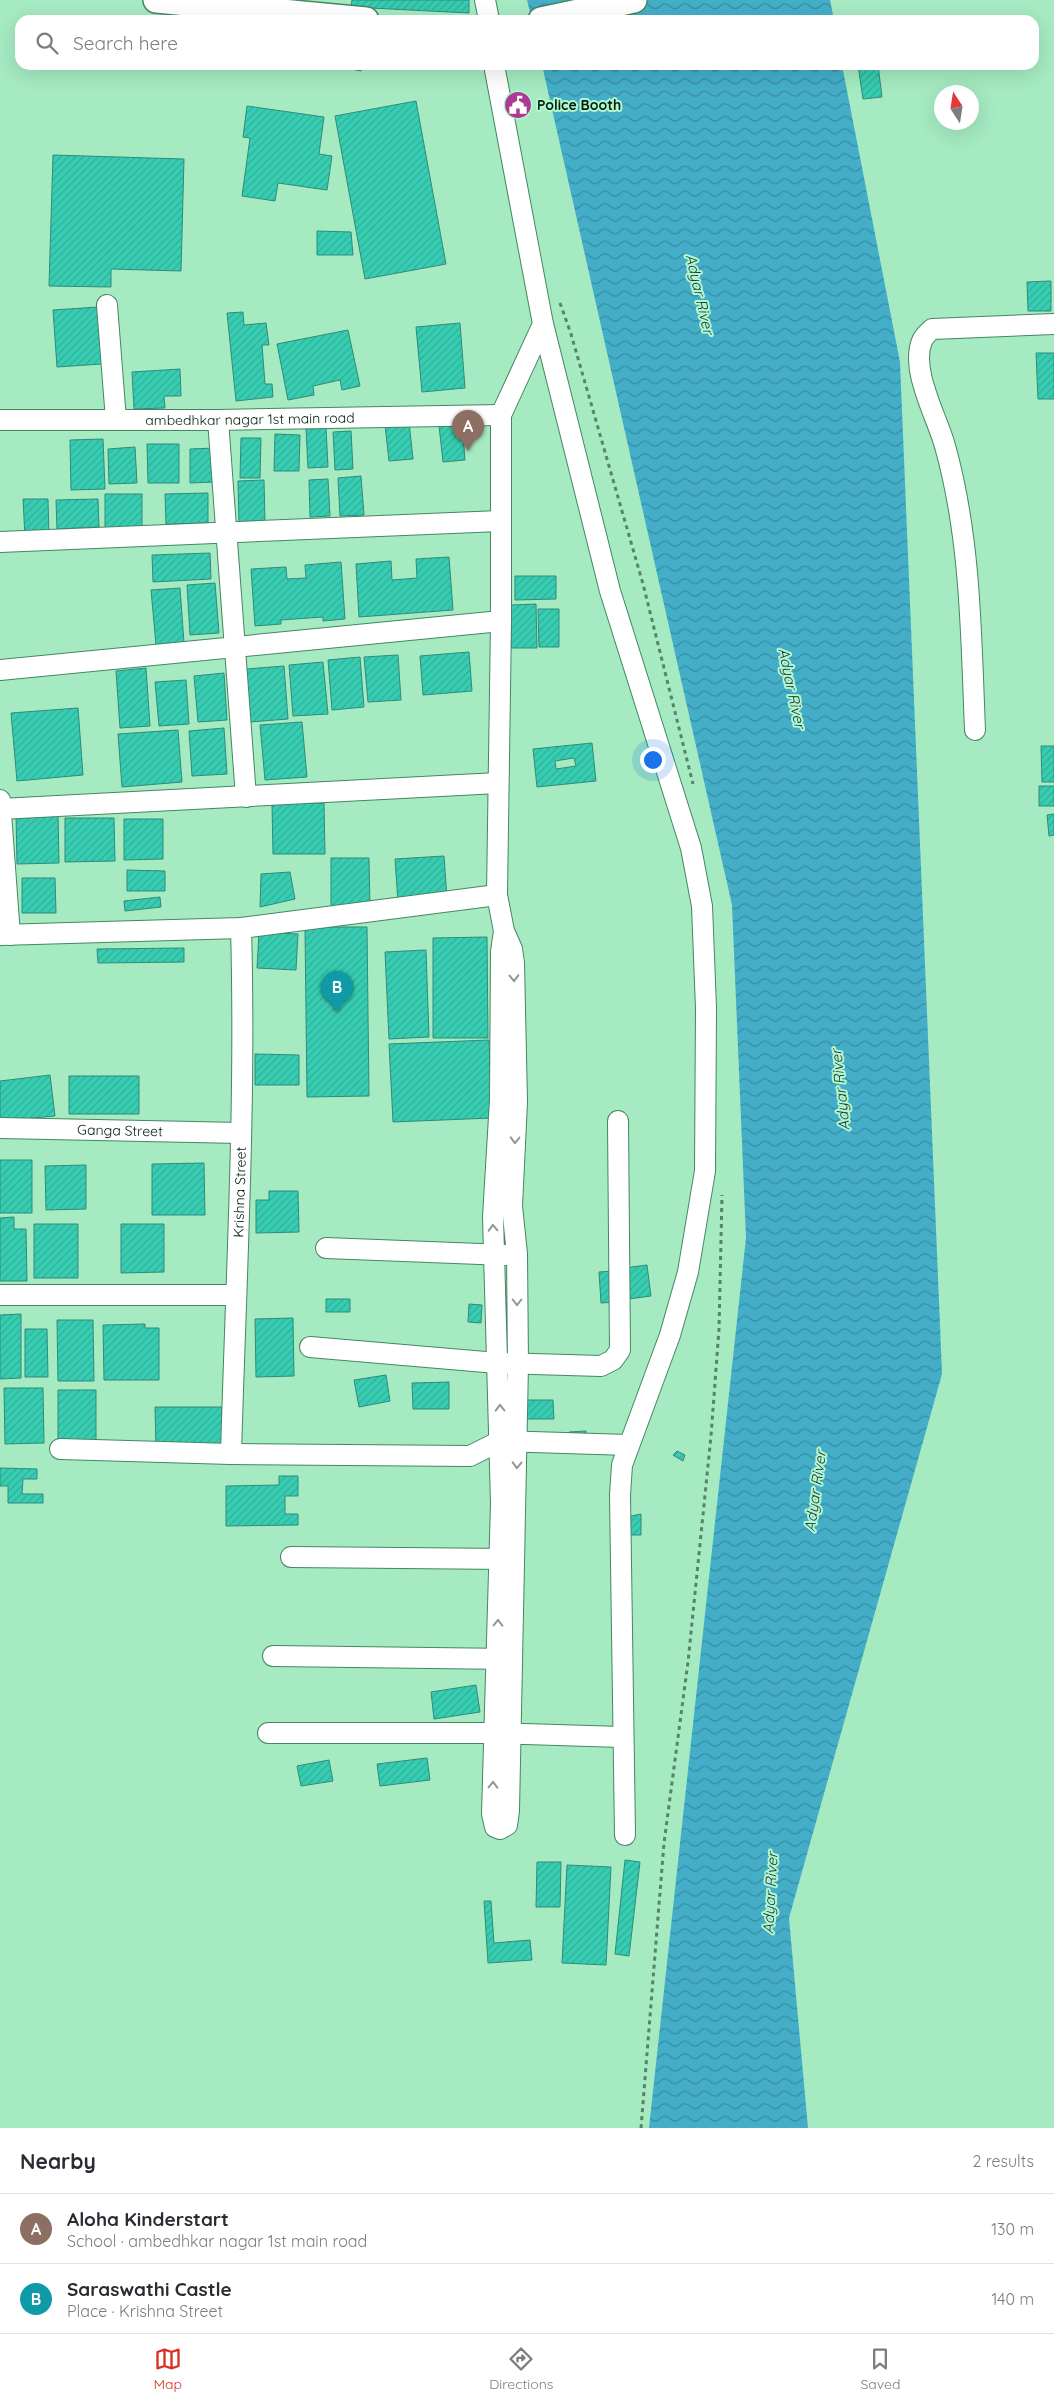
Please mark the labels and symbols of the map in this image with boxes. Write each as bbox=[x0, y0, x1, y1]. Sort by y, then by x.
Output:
north arrow bbox=[934, 85, 979, 130]
public building icon: Police Booth bbox=[503, 90, 533, 120]
place label: Police Booth bbox=[537, 96, 621, 114]
water label: Adyar River bbox=[682, 252, 719, 338]
street label: ambedhkar nagar 1st main road bbox=[145, 409, 355, 429]
pin: A bbox=[452, 410, 484, 451]
water label: Adyar River bbox=[774, 646, 810, 732]
your location bbox=[640, 747, 666, 773]
pin: B bbox=[321, 971, 353, 1012]
one-way arrow bbox=[509, 974, 520, 982]
water label: Adyar River bbox=[826, 1046, 854, 1132]
street label: Ganga Street bbox=[77, 1121, 163, 1140]
one-way arrow bbox=[510, 1136, 520, 1144]
street label: Krishna Street bbox=[229, 1146, 250, 1238]
one-way arrow bbox=[488, 1224, 499, 1232]
one-way arrow bbox=[512, 1298, 522, 1306]
one-way arrow bbox=[495, 1404, 505, 1412]
water label: Adyar River bbox=[800, 1447, 830, 1533]
one-way arrow bbox=[512, 1461, 522, 1469]
one-way arrow bbox=[493, 1619, 504, 1627]
one-way arrow bbox=[488, 1781, 498, 1789]
water label: Adyar River bbox=[758, 1850, 782, 1934]

